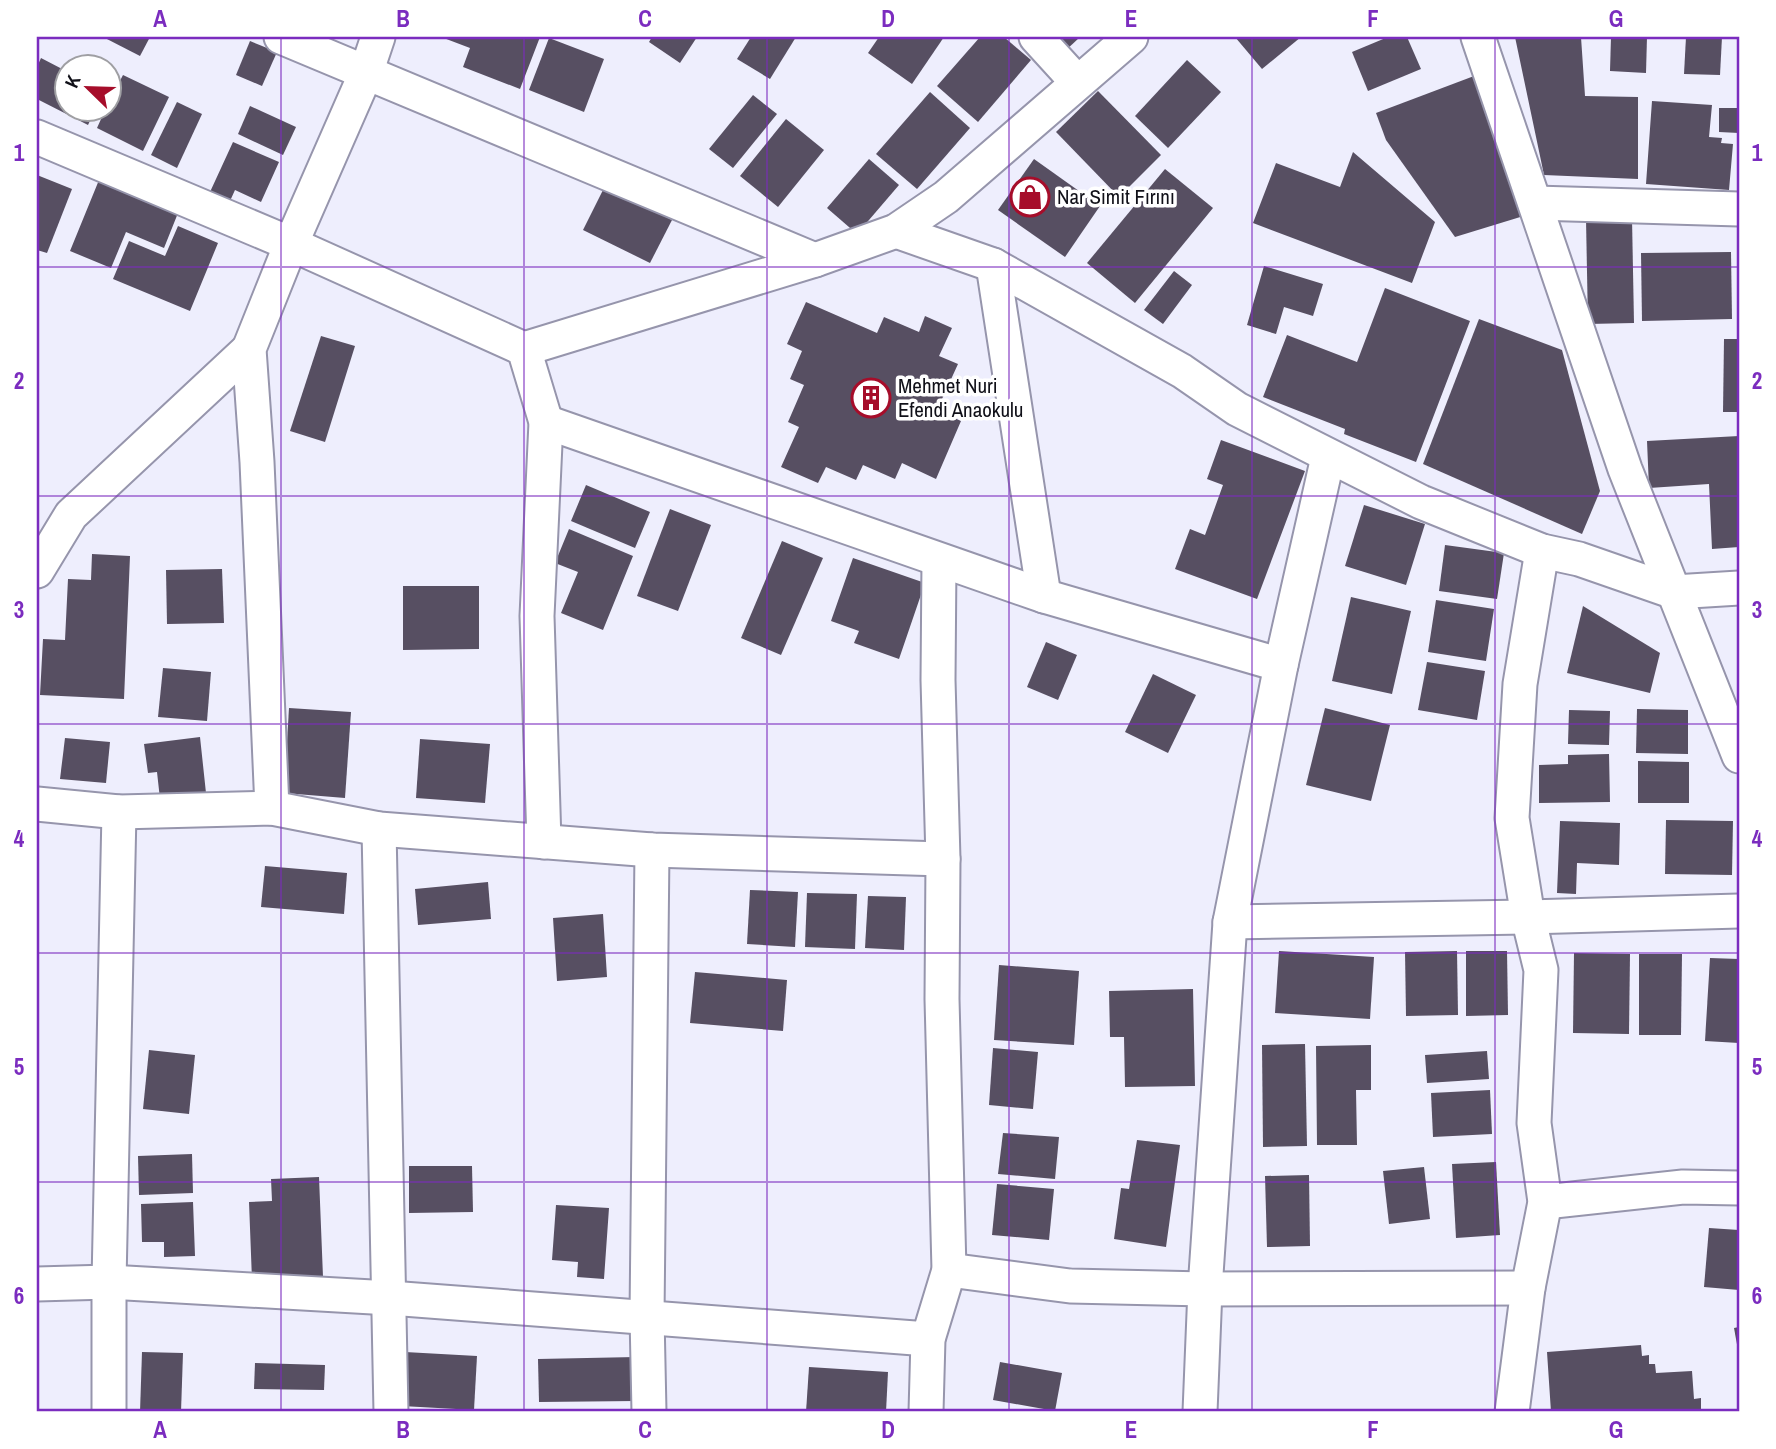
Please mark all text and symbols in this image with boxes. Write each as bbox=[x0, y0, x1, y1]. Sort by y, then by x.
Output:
text: A bbox=[153, 3, 167, 34]
text: B bbox=[396, 3, 410, 34]
text: C bbox=[638, 3, 652, 34]
text: D bbox=[881, 3, 895, 34]
text: E bbox=[1125, 3, 1137, 34]
text: F bbox=[1367, 3, 1379, 34]
text: G bbox=[1609, 3, 1623, 34]
north arrow bbox=[52, 52, 122, 122]
text: K bbox=[58, 70, 87, 92]
text: 1 bbox=[14, 137, 25, 168]
text: 1 bbox=[1752, 137, 1763, 168]
shop icon: Nar Simit Fırını bbox=[1009, 176, 1051, 218]
place label: Nar Simit Fırını bbox=[1057, 182, 1175, 211]
text: 2 bbox=[14, 365, 24, 396]
text: 2 bbox=[1752, 365, 1762, 396]
place label: Mehmet Nuri Efendi Anaokulu bbox=[898, 371, 1023, 424]
building icon: Mehmet Nuri Efendi Anaokulu bbox=[850, 377, 892, 419]
text: 3 bbox=[14, 594, 24, 625]
text: 3 bbox=[1752, 594, 1762, 625]
text: 4 bbox=[14, 823, 25, 854]
text: 4 bbox=[1752, 823, 1763, 854]
text: 5 bbox=[14, 1051, 24, 1082]
text: 5 bbox=[1752, 1051, 1762, 1082]
text: 6 bbox=[14, 1280, 24, 1311]
text: 6 bbox=[1752, 1280, 1762, 1311]
text: A bbox=[153, 1414, 167, 1445]
text: B bbox=[396, 1414, 410, 1445]
text: C bbox=[638, 1414, 652, 1445]
text: D bbox=[881, 1414, 895, 1445]
text: E bbox=[1125, 1414, 1137, 1445]
text: F bbox=[1367, 1414, 1379, 1445]
text: G bbox=[1609, 1414, 1623, 1445]

